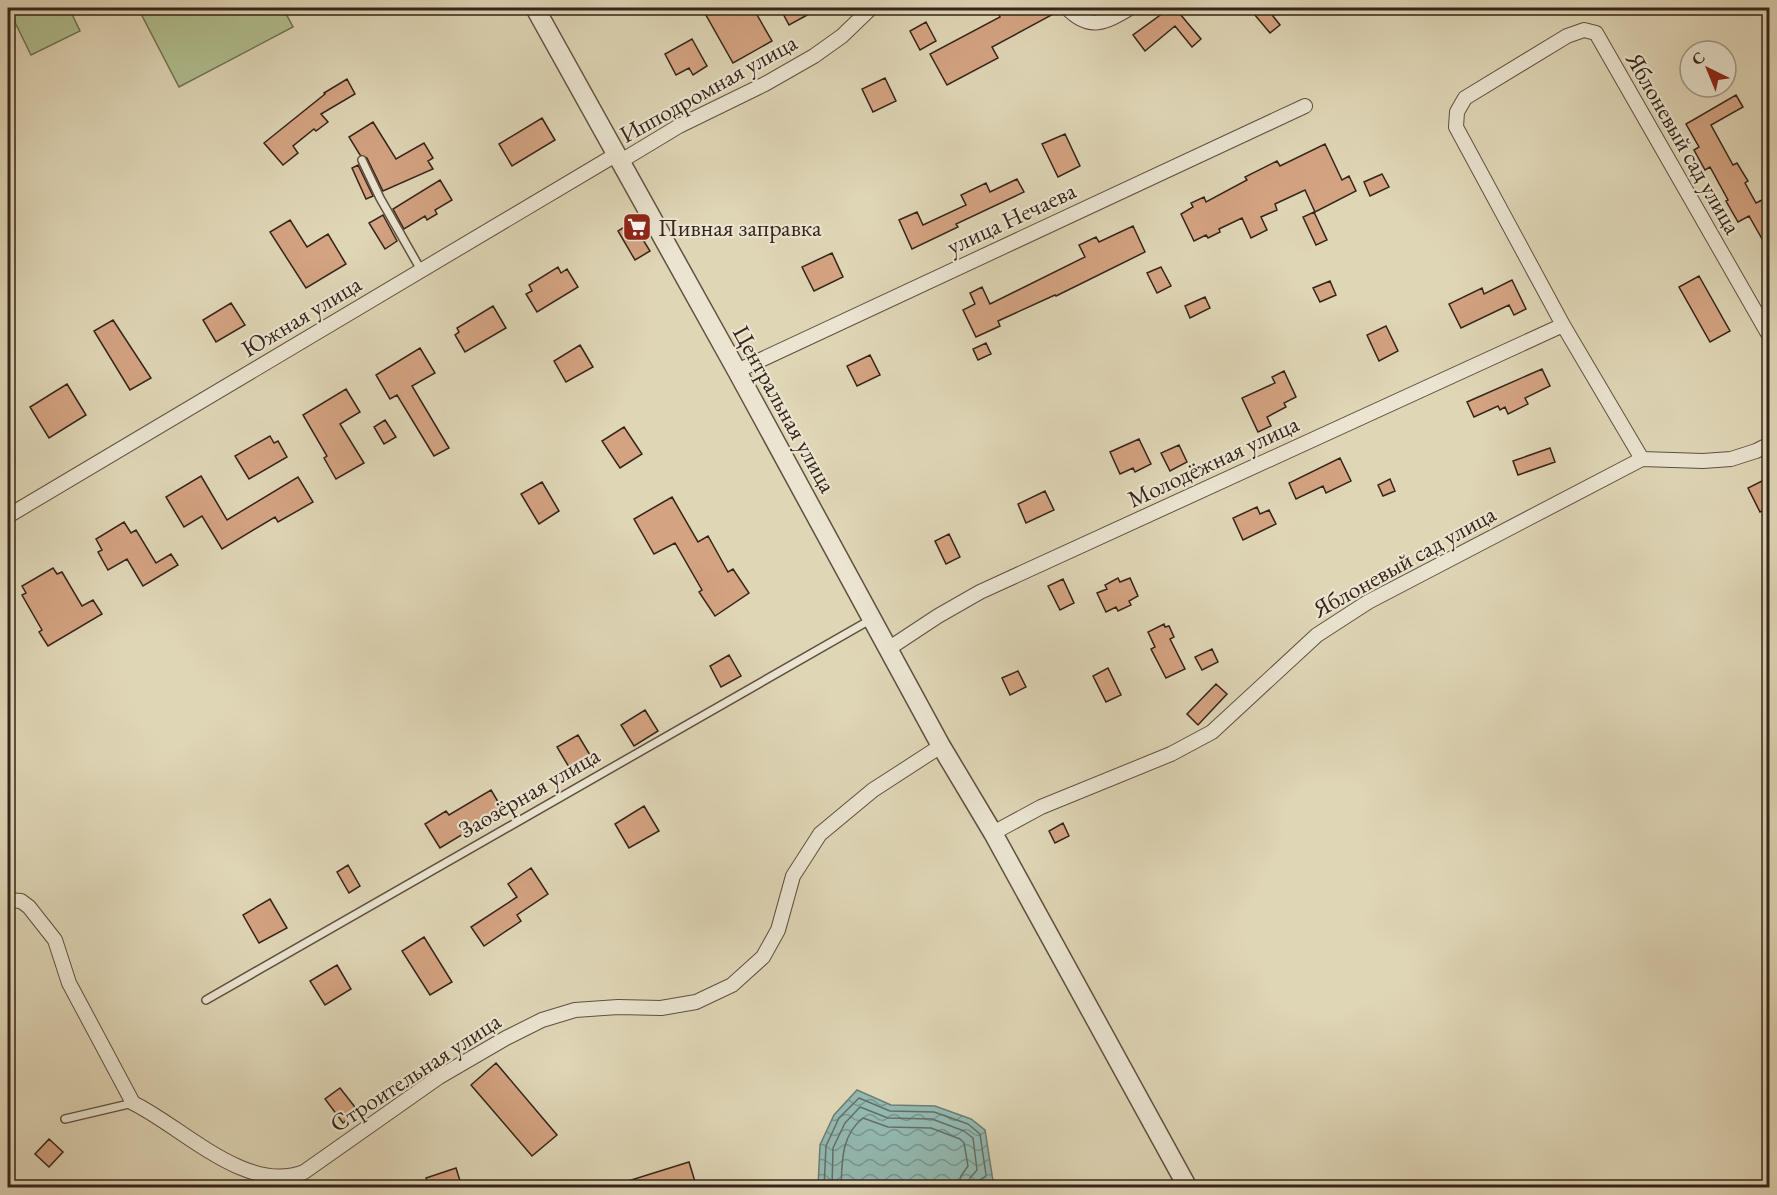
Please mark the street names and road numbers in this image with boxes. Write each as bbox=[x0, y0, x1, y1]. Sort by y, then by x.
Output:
street label: Ипподромная улица bbox=[614, 26, 803, 150]
street label: Яблоневый сад улица bbox=[1619, 46, 1749, 240]
street label: улица Нечаева bbox=[941, 174, 1081, 261]
street label: Южная улица bbox=[235, 268, 367, 364]
street label: Центральная улица bbox=[726, 320, 844, 498]
street label: Молодёжная улица bbox=[1122, 408, 1304, 514]
street label: Яблоневый сад улица bbox=[1306, 498, 1501, 625]
street label: Заозёрная улица bbox=[453, 739, 606, 845]
street label: Строительная улица bbox=[324, 1005, 507, 1139]

